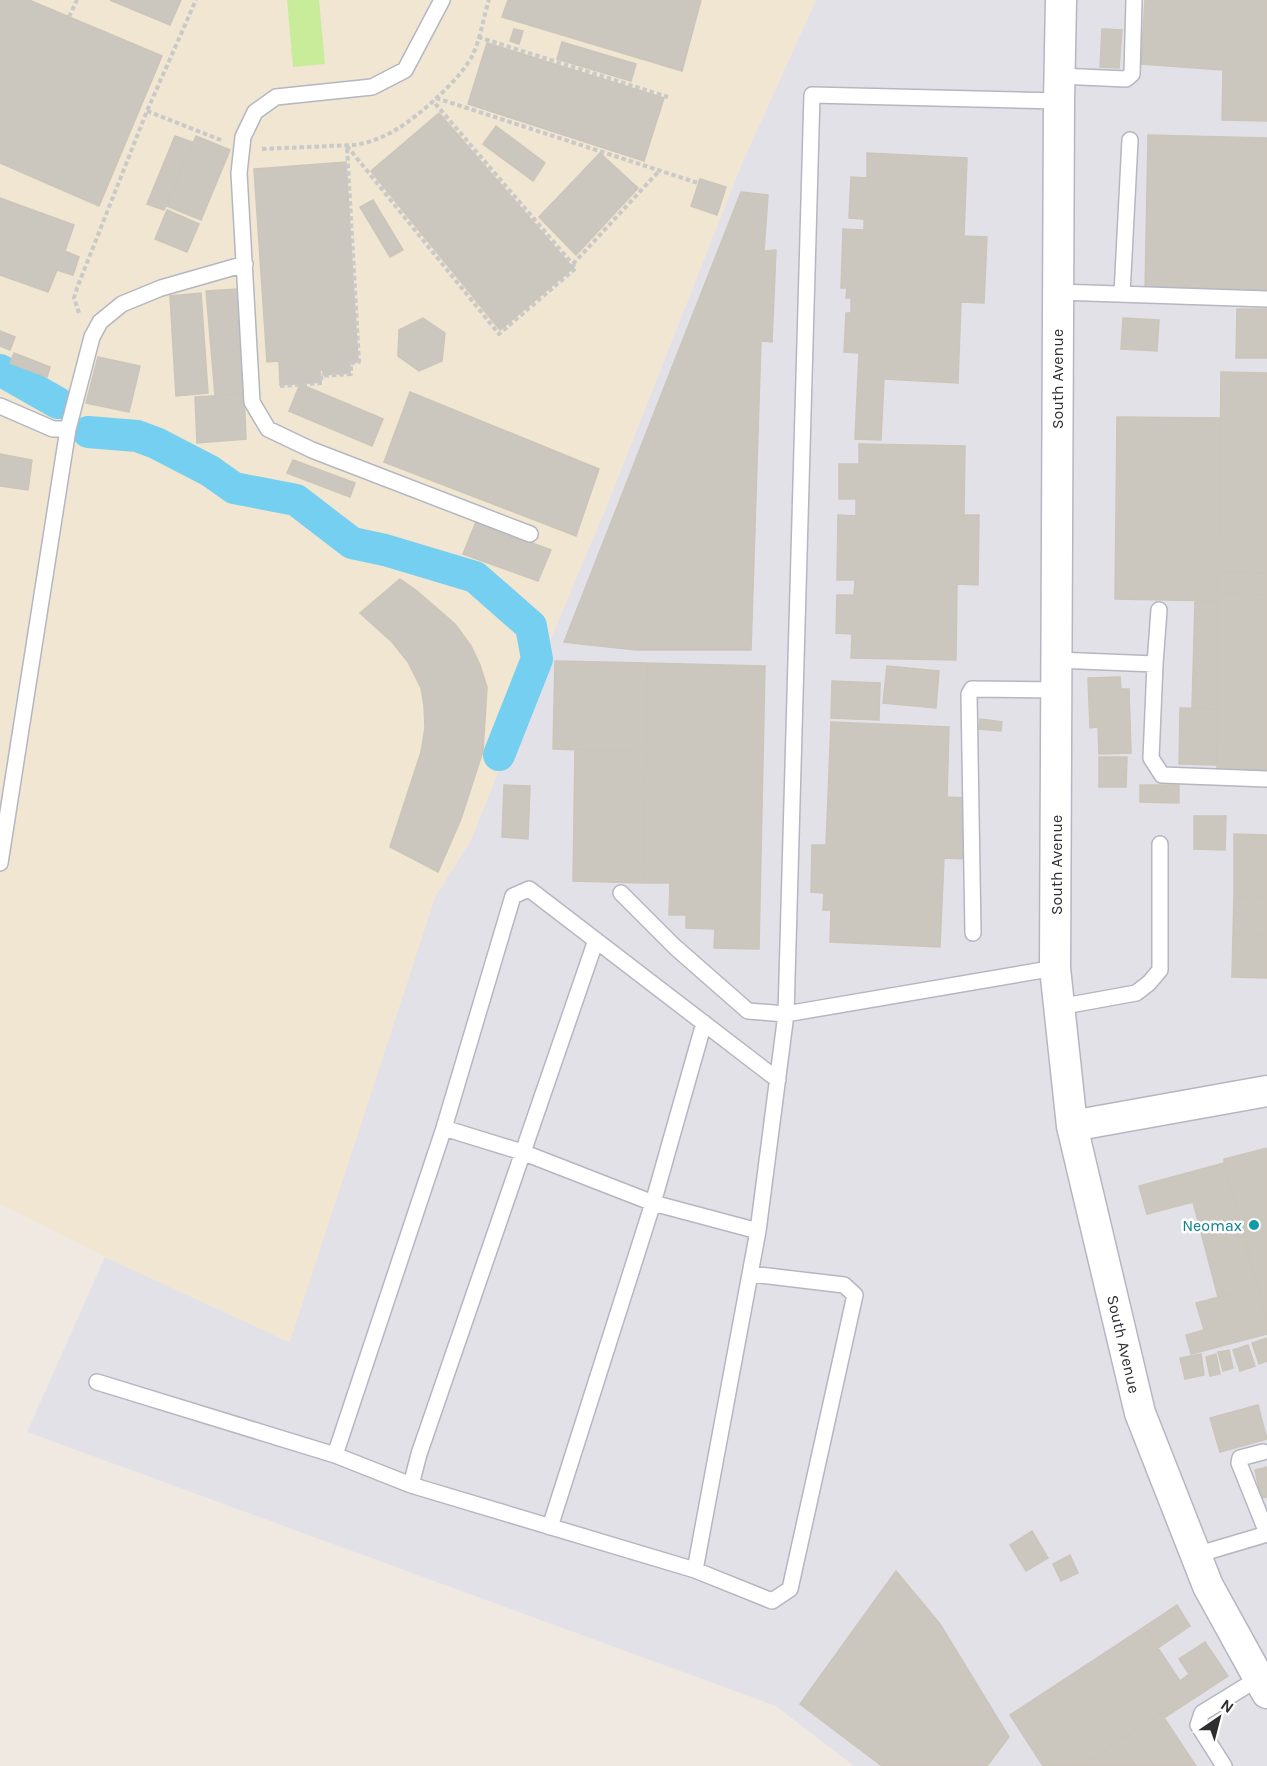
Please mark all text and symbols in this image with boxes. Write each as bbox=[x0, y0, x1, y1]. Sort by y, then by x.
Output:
street label: South Avenue bbox=[1048, 329, 1067, 429]
street label: South Avenue bbox=[1047, 815, 1066, 915]
place label: Neomax bbox=[1182, 1216, 1242, 1235]
marker: Neomax bbox=[1247, 1218, 1261, 1232]
street label: South Avenue bbox=[1103, 1293, 1144, 1395]
north arrow bbox=[1189, 1688, 1249, 1748]
text: N bbox=[1217, 1695, 1237, 1717]

